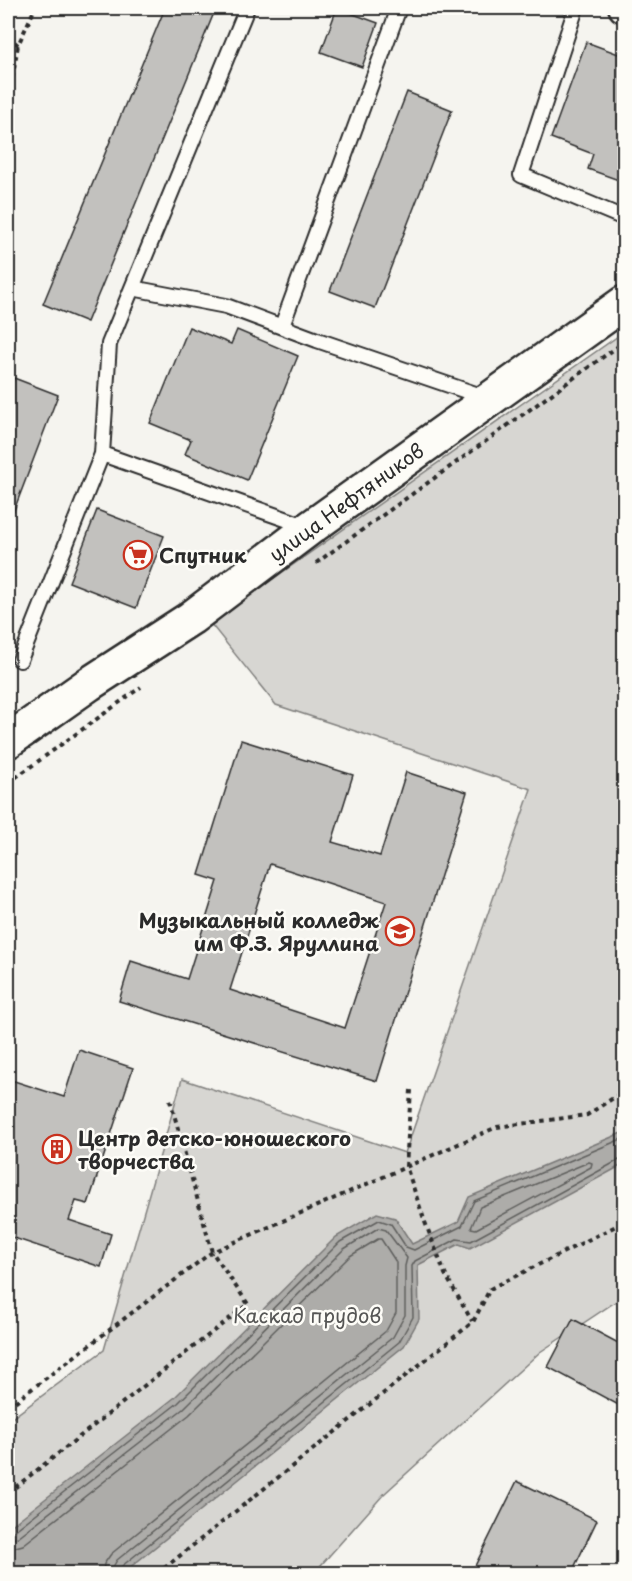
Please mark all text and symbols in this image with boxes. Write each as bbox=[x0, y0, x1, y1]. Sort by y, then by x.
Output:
street label: улица Нефтяников bbox=[262, 435, 430, 569]
supermarket icon: Спутник bbox=[122, 539, 154, 571]
place label: Спутник bbox=[159, 540, 247, 570]
place label: Музыкальный колледж им Ф.З. Яруллина bbox=[139, 905, 380, 958]
school or university icon: Музыкальный колледж им Ф.З. Яруллина bbox=[384, 915, 416, 947]
place label: Центр детско-юношеского творчества bbox=[78, 1123, 351, 1176]
building icon: Центр детско-юношеского творчества bbox=[41, 1133, 73, 1165]
park label: Каскад прудов bbox=[233, 1300, 381, 1330]

